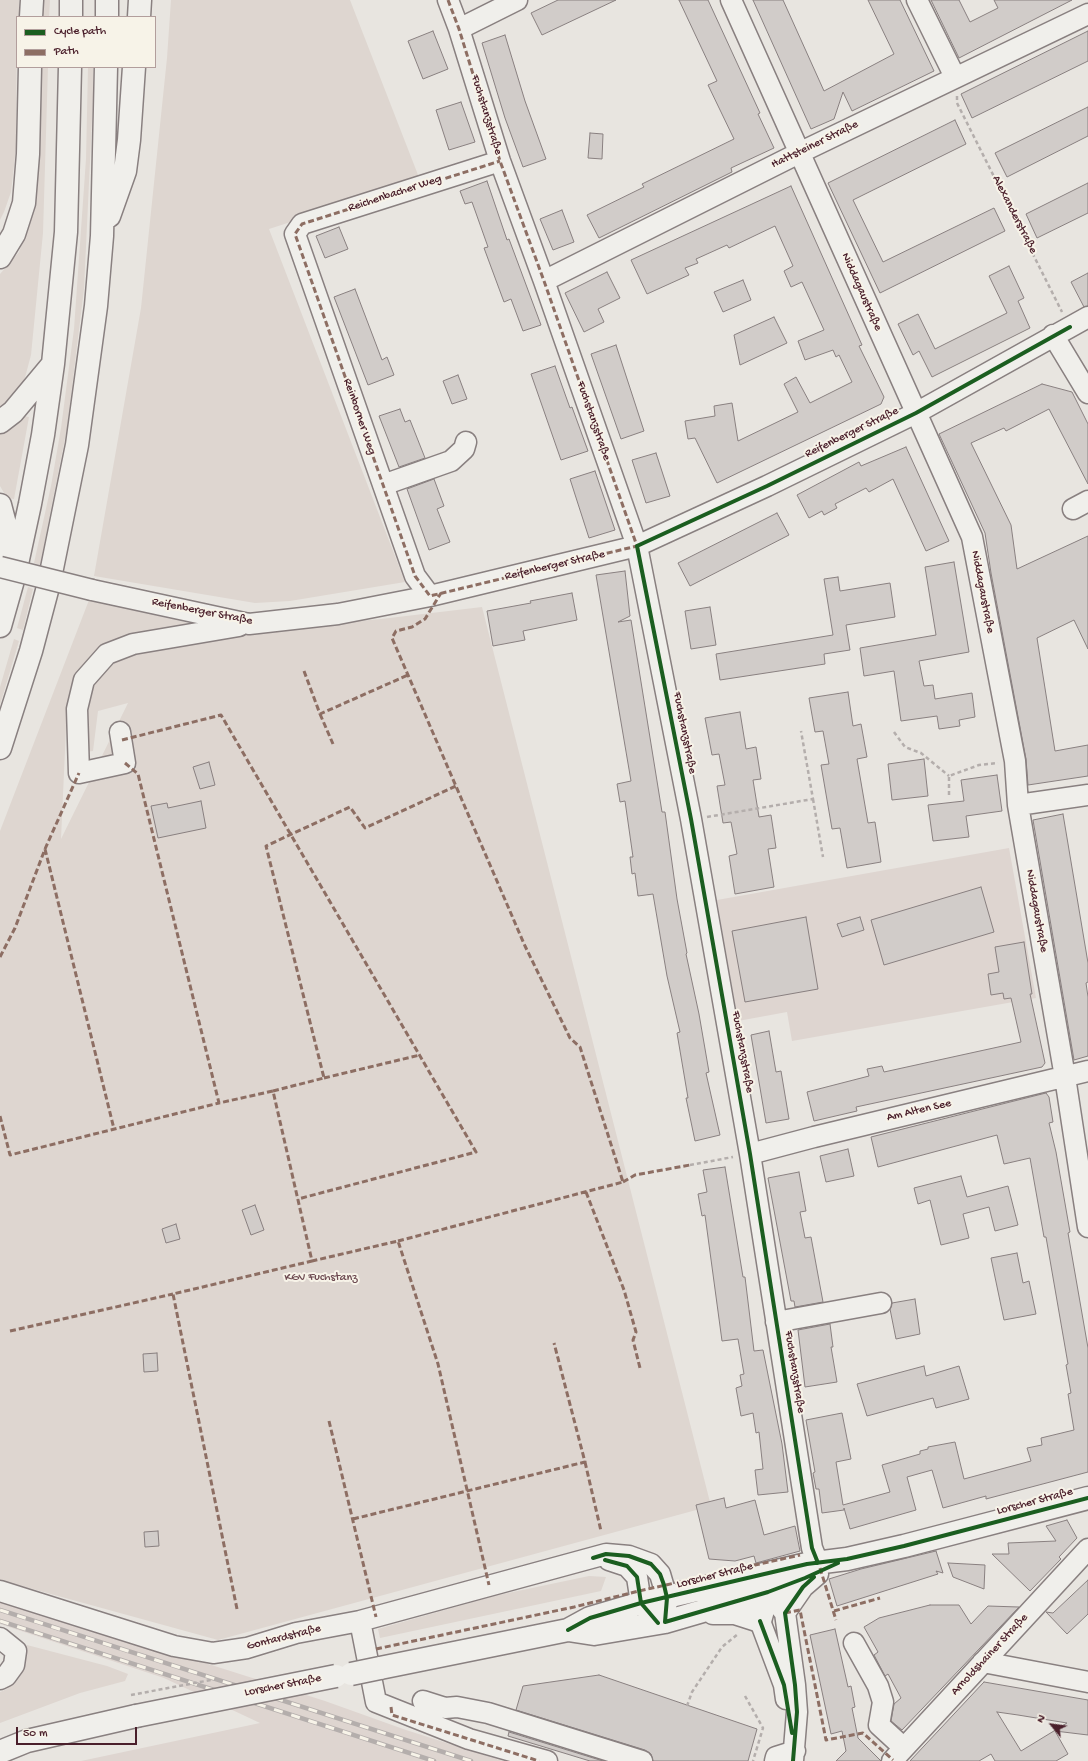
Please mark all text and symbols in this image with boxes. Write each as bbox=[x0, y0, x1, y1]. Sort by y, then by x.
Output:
legend bbox=[16, 16, 156, 68]
text: Cycle path bbox=[54, 25, 106, 39]
text: Path bbox=[54, 45, 79, 59]
street label: Fuchstanzstraße bbox=[467, 73, 505, 157]
street label: Hattsteiner Straße bbox=[769, 118, 861, 172]
street label: Reichenbacher Weg bbox=[346, 172, 444, 216]
street label: Alexanderstraße bbox=[988, 174, 1040, 256]
street label: Niddagaustraße bbox=[837, 251, 885, 333]
street label: Reinborner Weg bbox=[339, 377, 379, 457]
street label: Fuchstanzstraße bbox=[573, 379, 613, 463]
street label: Reifenberger Straße bbox=[803, 404, 901, 462]
street label: Reifenberger Straße bbox=[503, 547, 607, 585]
street label: Niddagaustraße bbox=[967, 549, 997, 635]
street label: Reifenberger Straße bbox=[150, 595, 254, 629]
street label: Fuchstanzstraße bbox=[669, 691, 699, 775]
street label: Niddagaustraße bbox=[1022, 868, 1050, 954]
street label: Fuchstanzstraße bbox=[728, 1010, 756, 1094]
street label: Am Alten See bbox=[885, 1097, 953, 1125]
park label: KGV Fuchstanz bbox=[285, 1271, 357, 1285]
street label: Fuchstanzstraße bbox=[780, 1330, 808, 1414]
street label: Lorscher Straße bbox=[995, 1485, 1075, 1519]
street label: Lorscher Straße bbox=[675, 1560, 755, 1592]
street label: Arnoldshainer Straße bbox=[948, 1611, 1032, 1699]
street label: Gontardstraße bbox=[245, 1622, 323, 1654]
street label: Lorscher Straße bbox=[243, 1671, 323, 1701]
north arrow bbox=[1032, 1705, 1072, 1745]
text: N bbox=[1035, 1713, 1048, 1725]
scale bar bbox=[18, 1719, 139, 1745]
text: 50 m bbox=[23, 1727, 48, 1741]

